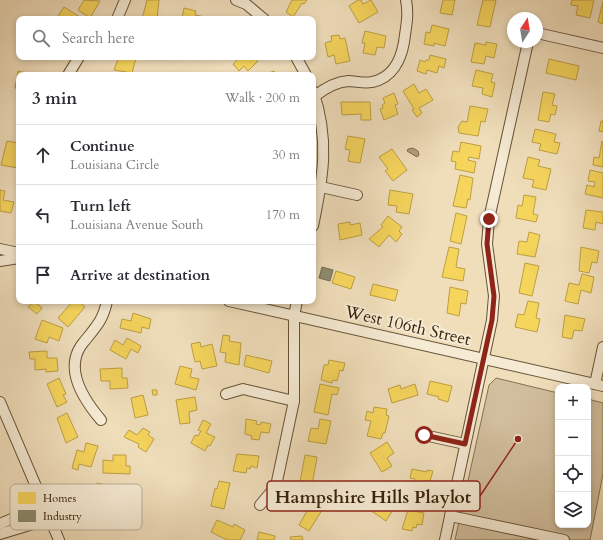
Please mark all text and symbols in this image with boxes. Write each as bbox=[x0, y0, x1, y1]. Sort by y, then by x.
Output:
north arrow bbox=[507, 12, 543, 48]
search box bbox=[16, 16, 316, 60]
icon: search bbox=[30, 27, 52, 49]
text: Search here bbox=[62, 28, 135, 48]
text: 3 min bbox=[32, 87, 77, 110]
text: Walk · 200 m bbox=[225, 89, 300, 107]
text: Continue bbox=[70, 136, 135, 156]
icon: ahead bbox=[32, 144, 54, 166]
text: 30 m bbox=[272, 146, 300, 164]
text: Louisiana Circle bbox=[70, 156, 159, 174]
text: Turn left bbox=[70, 196, 131, 216]
icon: left bbox=[32, 204, 54, 226]
text: 170 m bbox=[266, 206, 300, 224]
route end bbox=[480, 210, 498, 228]
text: Louisiana Avenue South bbox=[70, 216, 203, 234]
icon: arrive bbox=[32, 264, 54, 286]
text: Arrive at destination bbox=[70, 265, 210, 285]
street label: West 106th Street bbox=[342, 300, 474, 351]
map controls bbox=[555, 384, 591, 528]
button: + bbox=[555, 384, 591, 420]
button: − bbox=[555, 420, 591, 456]
route start bbox=[415, 426, 433, 444]
button: locate bbox=[555, 456, 591, 492]
callout: Hampshire Hills Playlot bbox=[267, 481, 480, 511]
legend bbox=[10, 484, 142, 530]
text: Hampshire Hills Playlot bbox=[275, 485, 472, 510]
text: Homes bbox=[43, 491, 76, 506]
button: layers bbox=[555, 492, 591, 528]
text: Industry bbox=[43, 509, 82, 524]

